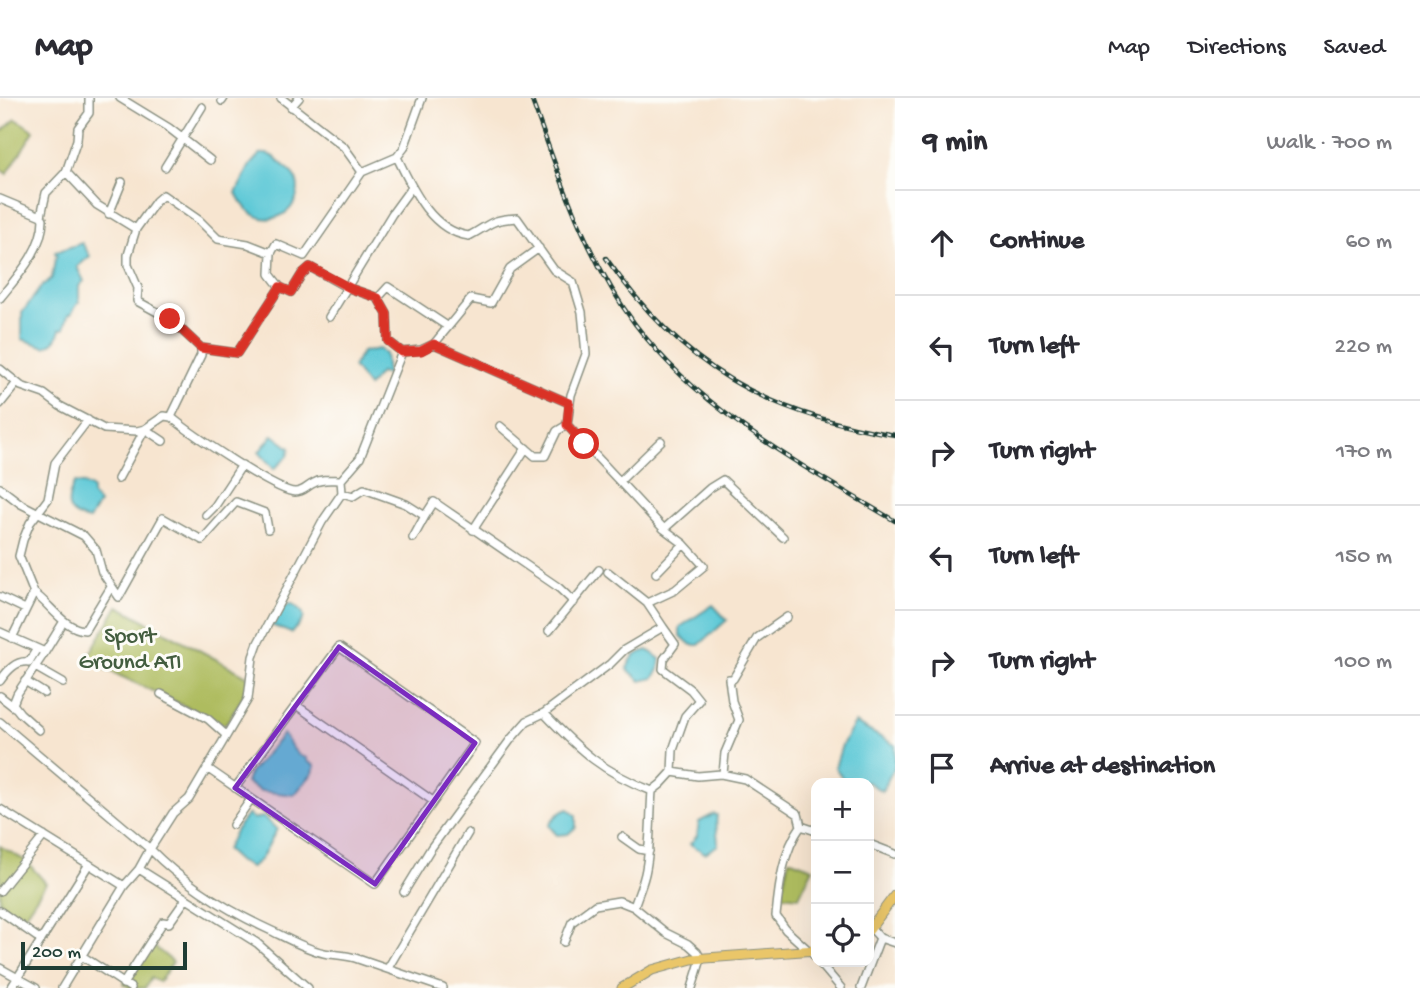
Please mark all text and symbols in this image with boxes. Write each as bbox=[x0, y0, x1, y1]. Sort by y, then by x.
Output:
text: Map bbox=[35, 29, 92, 67]
text: Map bbox=[1108, 34, 1150, 63]
text: Directions bbox=[1188, 34, 1286, 63]
text: Saved bbox=[1324, 34, 1385, 63]
text: 9 min bbox=[923, 126, 987, 161]
text: Walk · 700 m bbox=[1266, 130, 1392, 157]
icon: ahead bbox=[923, 224, 961, 262]
text: Continue bbox=[990, 227, 1084, 258]
text: 60 m bbox=[1346, 229, 1392, 256]
route end bbox=[154, 303, 185, 334]
icon: left bbox=[923, 329, 961, 367]
text: Turn left bbox=[990, 332, 1078, 363]
text: 220 m bbox=[1335, 334, 1392, 361]
route start bbox=[568, 428, 599, 459]
icon: right bbox=[923, 434, 961, 472]
text: Turn right bbox=[990, 437, 1094, 468]
text: 170 m bbox=[1336, 439, 1392, 466]
icon: left bbox=[923, 539, 961, 577]
text: Turn left bbox=[990, 542, 1078, 573]
text: 150 m bbox=[1336, 544, 1392, 571]
park label: Sport Ground ATI bbox=[78, 624, 182, 677]
icon: right bbox=[923, 644, 961, 682]
text: Turn right bbox=[990, 647, 1094, 678]
text: 100 m bbox=[1335, 649, 1392, 676]
icon: arrive bbox=[923, 749, 961, 787]
text: Arrive at destination bbox=[990, 752, 1215, 783]
map controls bbox=[811, 778, 874, 967]
button: + bbox=[811, 778, 874, 841]
button: − bbox=[811, 841, 874, 904]
button: locate bbox=[811, 904, 874, 967]
scale bar bbox=[21, 939, 187, 971]
text: 200 m bbox=[32, 942, 81, 965]

